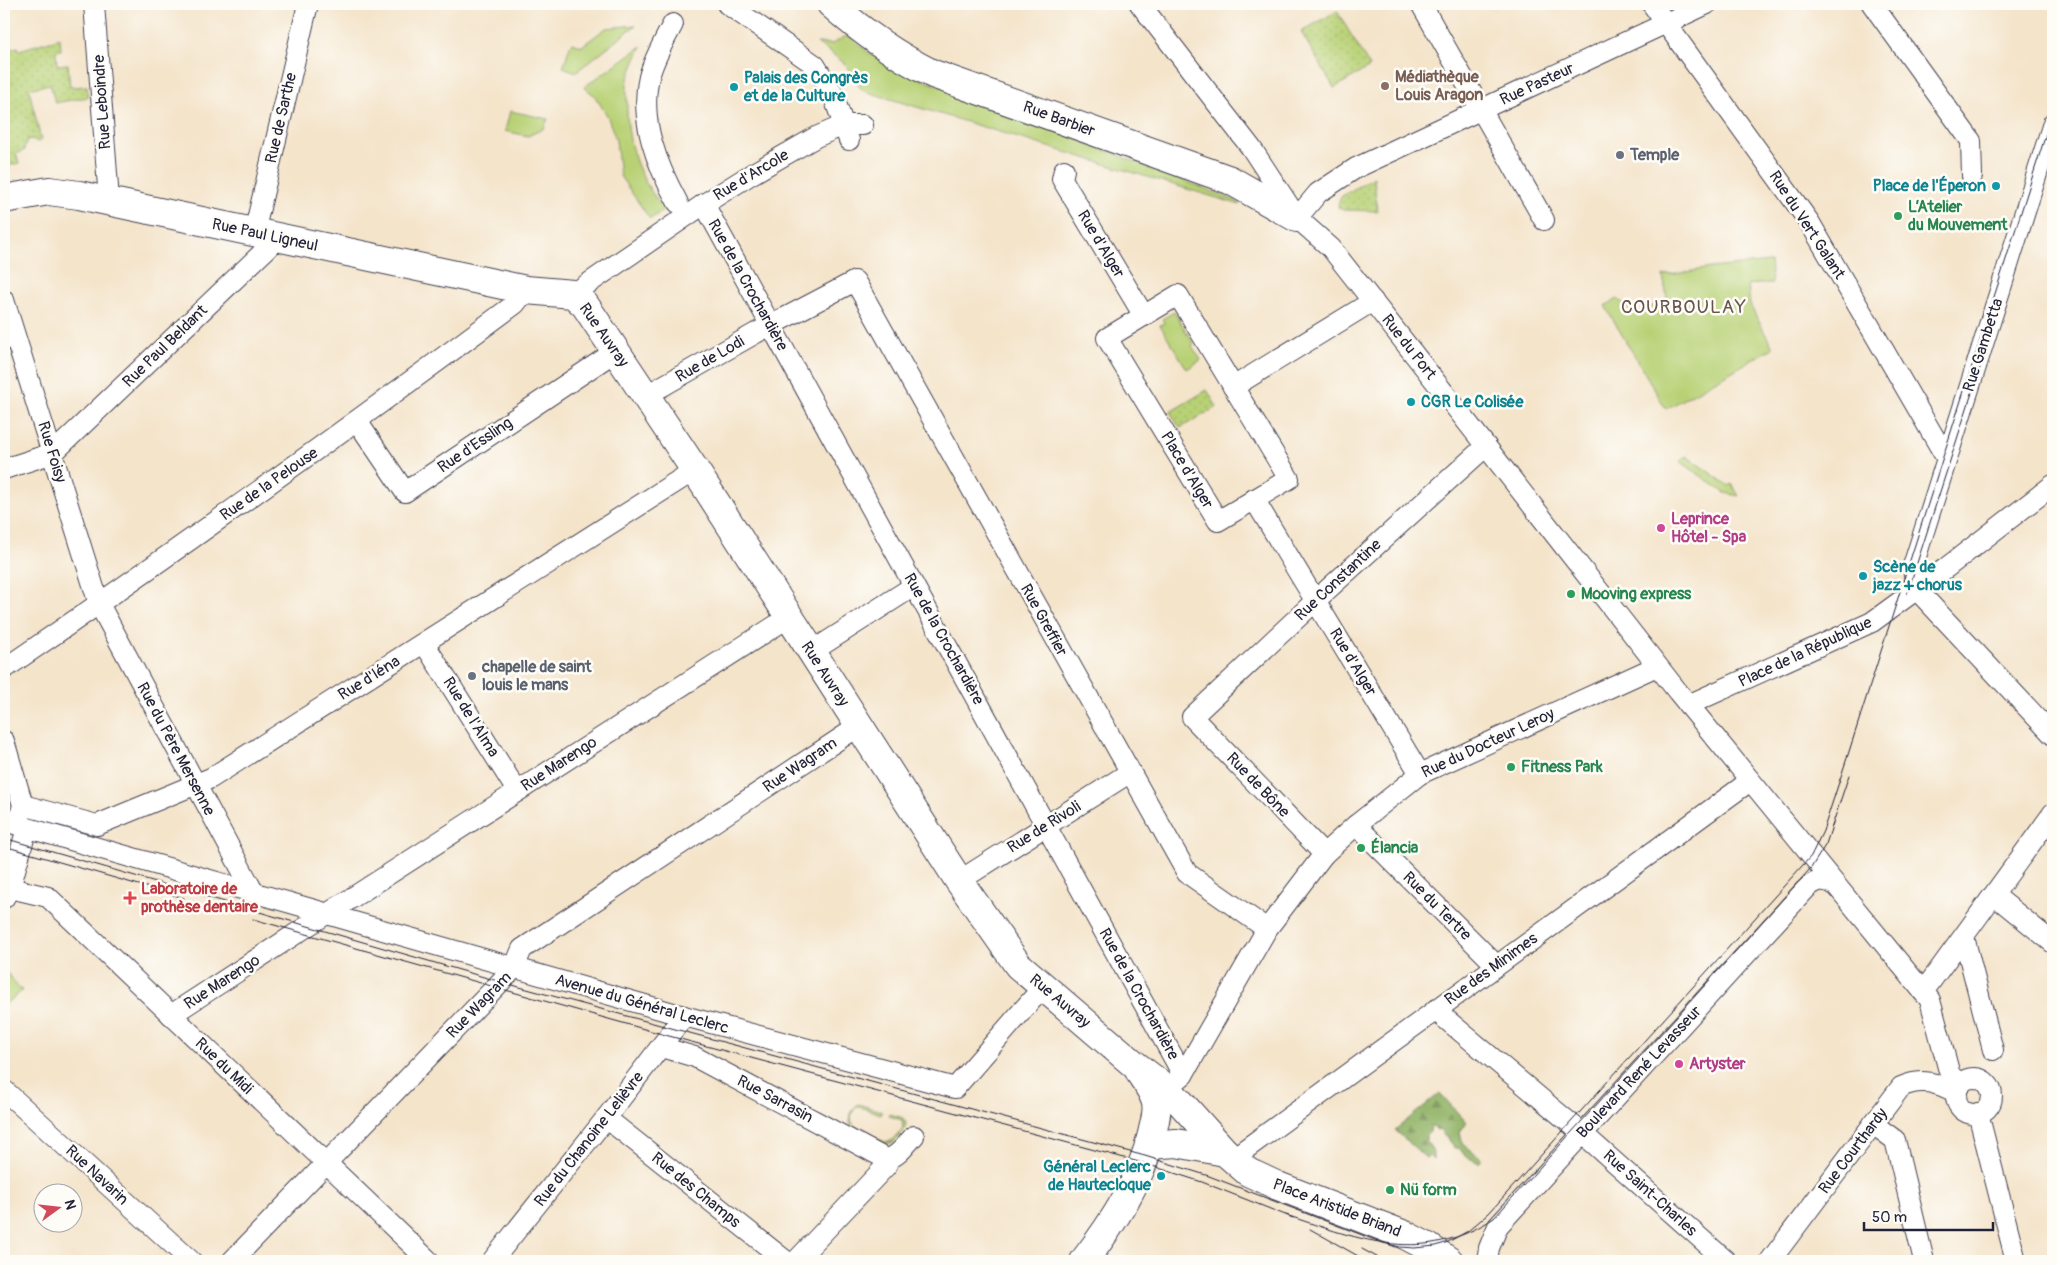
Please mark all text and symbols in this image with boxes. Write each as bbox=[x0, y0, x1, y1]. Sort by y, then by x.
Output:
street label: Rue Leboindre bbox=[89, 54, 115, 150]
street label: Rue Pasteur bbox=[1497, 58, 1578, 110]
place label: Médiathèque Louis Aragon bbox=[1395, 67, 1483, 105]
place label: Palais des Congrès et de la Culture bbox=[743, 68, 869, 106]
street label: Rue de Sarthe bbox=[261, 71, 301, 165]
marker: Médiathèque Louis Aragon bbox=[1379, 80, 1391, 92]
marker: Palais des Congrès et de la Culture bbox=[728, 81, 740, 93]
street label: Rue Barbier bbox=[1020, 97, 1098, 141]
street label: Rue d'Arcole bbox=[710, 145, 792, 205]
place label: Temple bbox=[1629, 145, 1680, 165]
marker: Temple bbox=[1614, 149, 1626, 161]
street label: Rue du Vert Galant bbox=[1764, 167, 1850, 283]
place label: Place de l'Éperon bbox=[1873, 175, 1986, 196]
marker: Place de l'Éperon bbox=[1990, 180, 2002, 192]
place label: L’Atelier du Mouvement bbox=[1908, 197, 2008, 235]
street label: Rue d'Alger bbox=[1073, 206, 1129, 282]
marker: L’Atelier du Mouvement bbox=[1892, 210, 1904, 222]
street label: Rue Paul Ligneul bbox=[210, 214, 320, 256]
street label: Rue de la Crochardière bbox=[703, 216, 793, 354]
district label: COURBOULAY bbox=[1621, 295, 1747, 319]
street label: Rue Gambetta bbox=[1958, 296, 2008, 394]
street label: Rue Auvray bbox=[575, 299, 633, 371]
street label: Rue Paul Beldant bbox=[118, 300, 212, 391]
street label: Rue du Port bbox=[1377, 310, 1441, 384]
street label: Rue de Lodi bbox=[672, 331, 748, 387]
place label: CGR Le Colisée bbox=[1421, 392, 1524, 412]
marker: CGR Le Colisée bbox=[1405, 396, 1417, 408]
street label: Rue d'Essling bbox=[434, 413, 516, 477]
street label: Rue Foisy bbox=[33, 419, 71, 485]
street label: Place d'Alger bbox=[1156, 428, 1218, 512]
street label: Rue de la Pelouse bbox=[216, 443, 322, 525]
place label: Leprince Hôtel - Spa bbox=[1671, 509, 1747, 547]
marker: Leprince Hôtel - Spa bbox=[1655, 522, 1667, 534]
street label: Rue Constantine bbox=[1290, 535, 1386, 625]
place label: Scène de jazz + chorus bbox=[1872, 557, 1963, 595]
street label: Rue de la Crochardière bbox=[899, 570, 989, 708]
marker: Scène de jazz + chorus bbox=[1857, 570, 1869, 582]
street label: Rue Greffier bbox=[1016, 580, 1072, 660]
place label: Mooving express bbox=[1581, 584, 1692, 604]
marker: Mooving express bbox=[1565, 588, 1577, 600]
street label: Place de la République bbox=[1735, 612, 1875, 692]
street label: Rue d'Alger bbox=[1325, 624, 1381, 700]
street label: Rue Auvray bbox=[797, 638, 854, 710]
street label: Rue d'Iéna bbox=[334, 651, 404, 705]
place label: chapelle de saint louis le mans bbox=[481, 657, 592, 695]
marker: chapelle de saint louis le mans bbox=[466, 670, 478, 682]
street label: Rue de l'Alma bbox=[438, 673, 504, 761]
street label: Rue du Père Mersenne bbox=[132, 679, 220, 819]
street label: Rue du Docteur Leroy bbox=[1418, 703, 1558, 783]
street label: Rue Marengo bbox=[517, 732, 601, 796]
street label: Rue Wagram bbox=[759, 733, 841, 797]
street label: Rue de Bône bbox=[1222, 748, 1294, 822]
place label: Fitness Park bbox=[1521, 757, 1603, 777]
marker: Fitness Park bbox=[1505, 761, 1517, 773]
street label: Rue de Rivoli bbox=[1003, 796, 1085, 857]
place label: Élancia bbox=[1371, 837, 1419, 858]
marker: Élancia bbox=[1355, 842, 1367, 854]
street label: Rue du Tertre bbox=[1398, 867, 1476, 945]
place label: Laboratoire de prothèse dentaire bbox=[141, 879, 259, 917]
marker: Laboratoire de prothèse dentaire bbox=[123, 891, 137, 905]
street label: Rue de la Crochardière bbox=[1094, 925, 1184, 1063]
street label: Rue des Minimes bbox=[1441, 929, 1541, 1009]
street label: Rue Marengo bbox=[180, 950, 264, 1014]
street label: Rue Wagram bbox=[442, 967, 516, 1043]
street label: Avenue du Général Leclerc bbox=[553, 970, 731, 1038]
street label: Rue Auvray bbox=[1025, 970, 1095, 1032]
street label: Boulevard René Levasseur bbox=[1572, 1001, 1706, 1142]
street label: Rue du Midi bbox=[191, 1033, 257, 1099]
place label: Artyster bbox=[1689, 1054, 1746, 1074]
marker: Artyster bbox=[1673, 1058, 1685, 1070]
street label: Rue du Chanoine Lelièvre bbox=[530, 1067, 648, 1211]
street label: Rue Sarrasin bbox=[734, 1071, 816, 1127]
street label: Rue Courthardy bbox=[1814, 1104, 1892, 1198]
street label: Rue Navarin bbox=[62, 1141, 132, 1209]
street label: Rue Saint-Charles bbox=[1599, 1146, 1701, 1240]
street label: Rue des Champs bbox=[647, 1148, 745, 1232]
place label: Général Leclerc de Hautecloque bbox=[1043, 1157, 1152, 1195]
marker: Général Leclerc de Hautecloque bbox=[1155, 1170, 1167, 1182]
street label: Place Aristide Briand bbox=[1270, 1174, 1404, 1242]
place label: Nü form bbox=[1400, 1180, 1457, 1200]
north arrow bbox=[32, 1182, 82, 1232]
marker: Nü form bbox=[1384, 1184, 1396, 1196]
scale bar bbox=[1864, 1200, 1993, 1232]
text: 50 m bbox=[1872, 1208, 1907, 1227]

